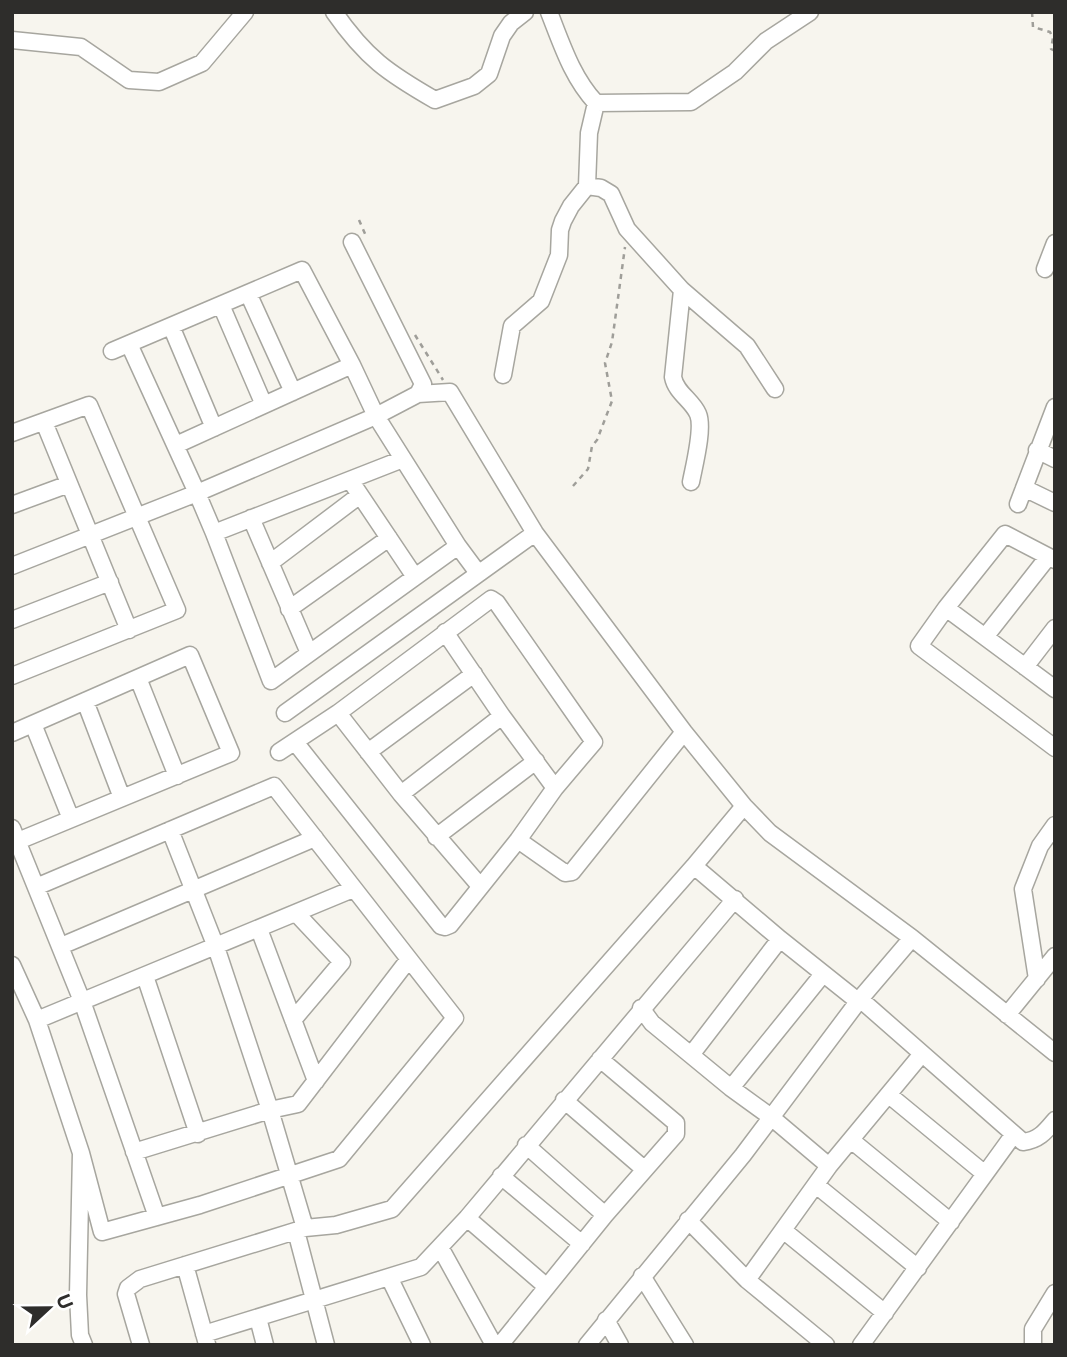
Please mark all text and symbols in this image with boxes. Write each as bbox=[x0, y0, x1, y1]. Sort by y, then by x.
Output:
north arrow bbox=[14, 1273, 84, 1343]
text: U bbox=[51, 1291, 78, 1313]

